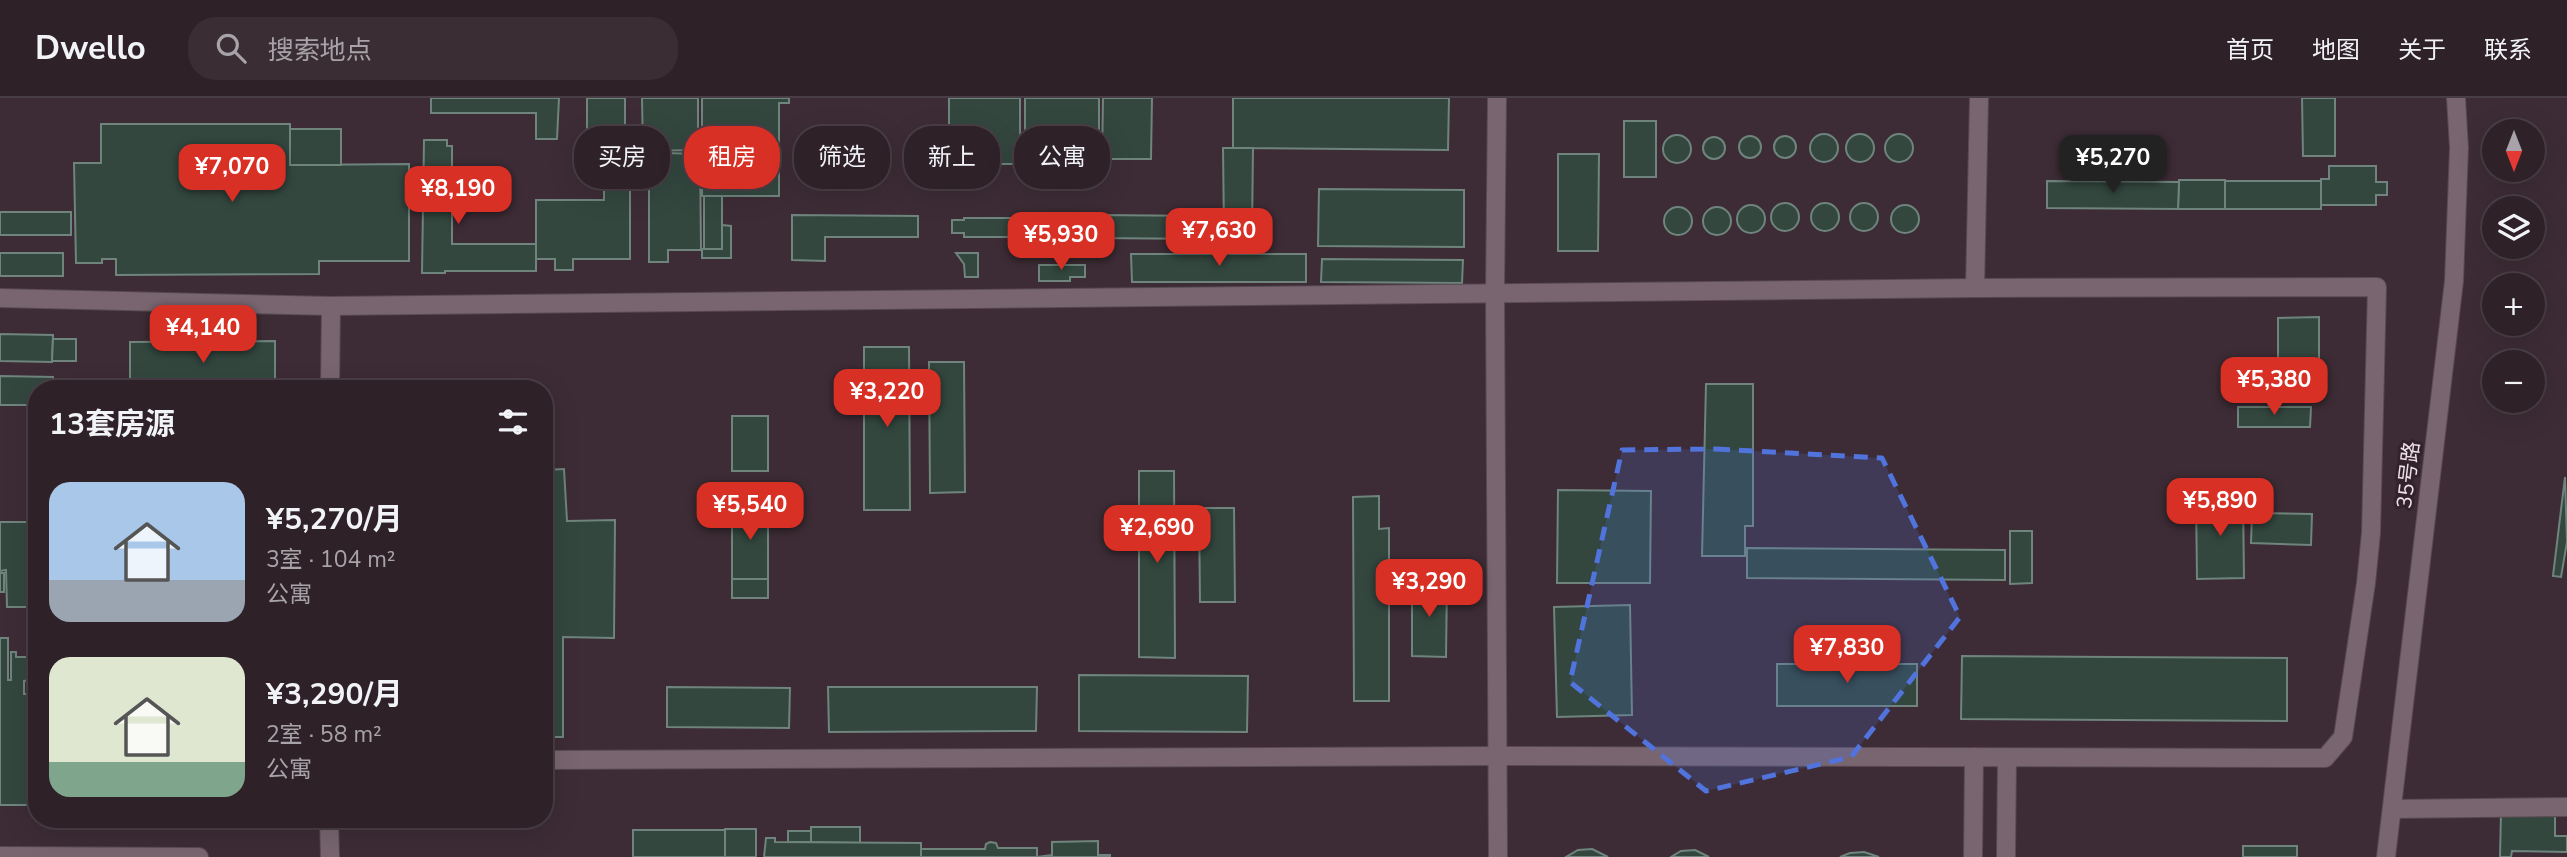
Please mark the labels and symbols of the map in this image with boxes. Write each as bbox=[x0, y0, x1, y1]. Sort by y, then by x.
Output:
north arrow bbox=[2482, 119, 2544, 182]
pin: ¥5,270 bbox=[2056, 136, 2170, 195]
pin: ¥7,070 bbox=[175, 144, 289, 204]
pin: ¥8,190 bbox=[401, 166, 515, 226]
pin: ¥7,630 bbox=[1162, 208, 1276, 268]
pin: ¥5,930 bbox=[1004, 212, 1118, 272]
pin: ¥4,140 bbox=[146, 306, 260, 365]
pin: ¥5,380 bbox=[2217, 358, 2331, 417]
pin: ¥3,220 bbox=[830, 370, 944, 429]
street label: 35号路 bbox=[2390, 440, 2426, 510]
pin: ¥5,890 bbox=[2163, 478, 2277, 538]
pin: ¥5,540 bbox=[693, 482, 807, 542]
pin: ¥2,690 bbox=[1100, 505, 1214, 565]
pin: ¥3,290 bbox=[1372, 560, 1486, 619]
pin: ¥7,830 bbox=[1790, 626, 1904, 685]

